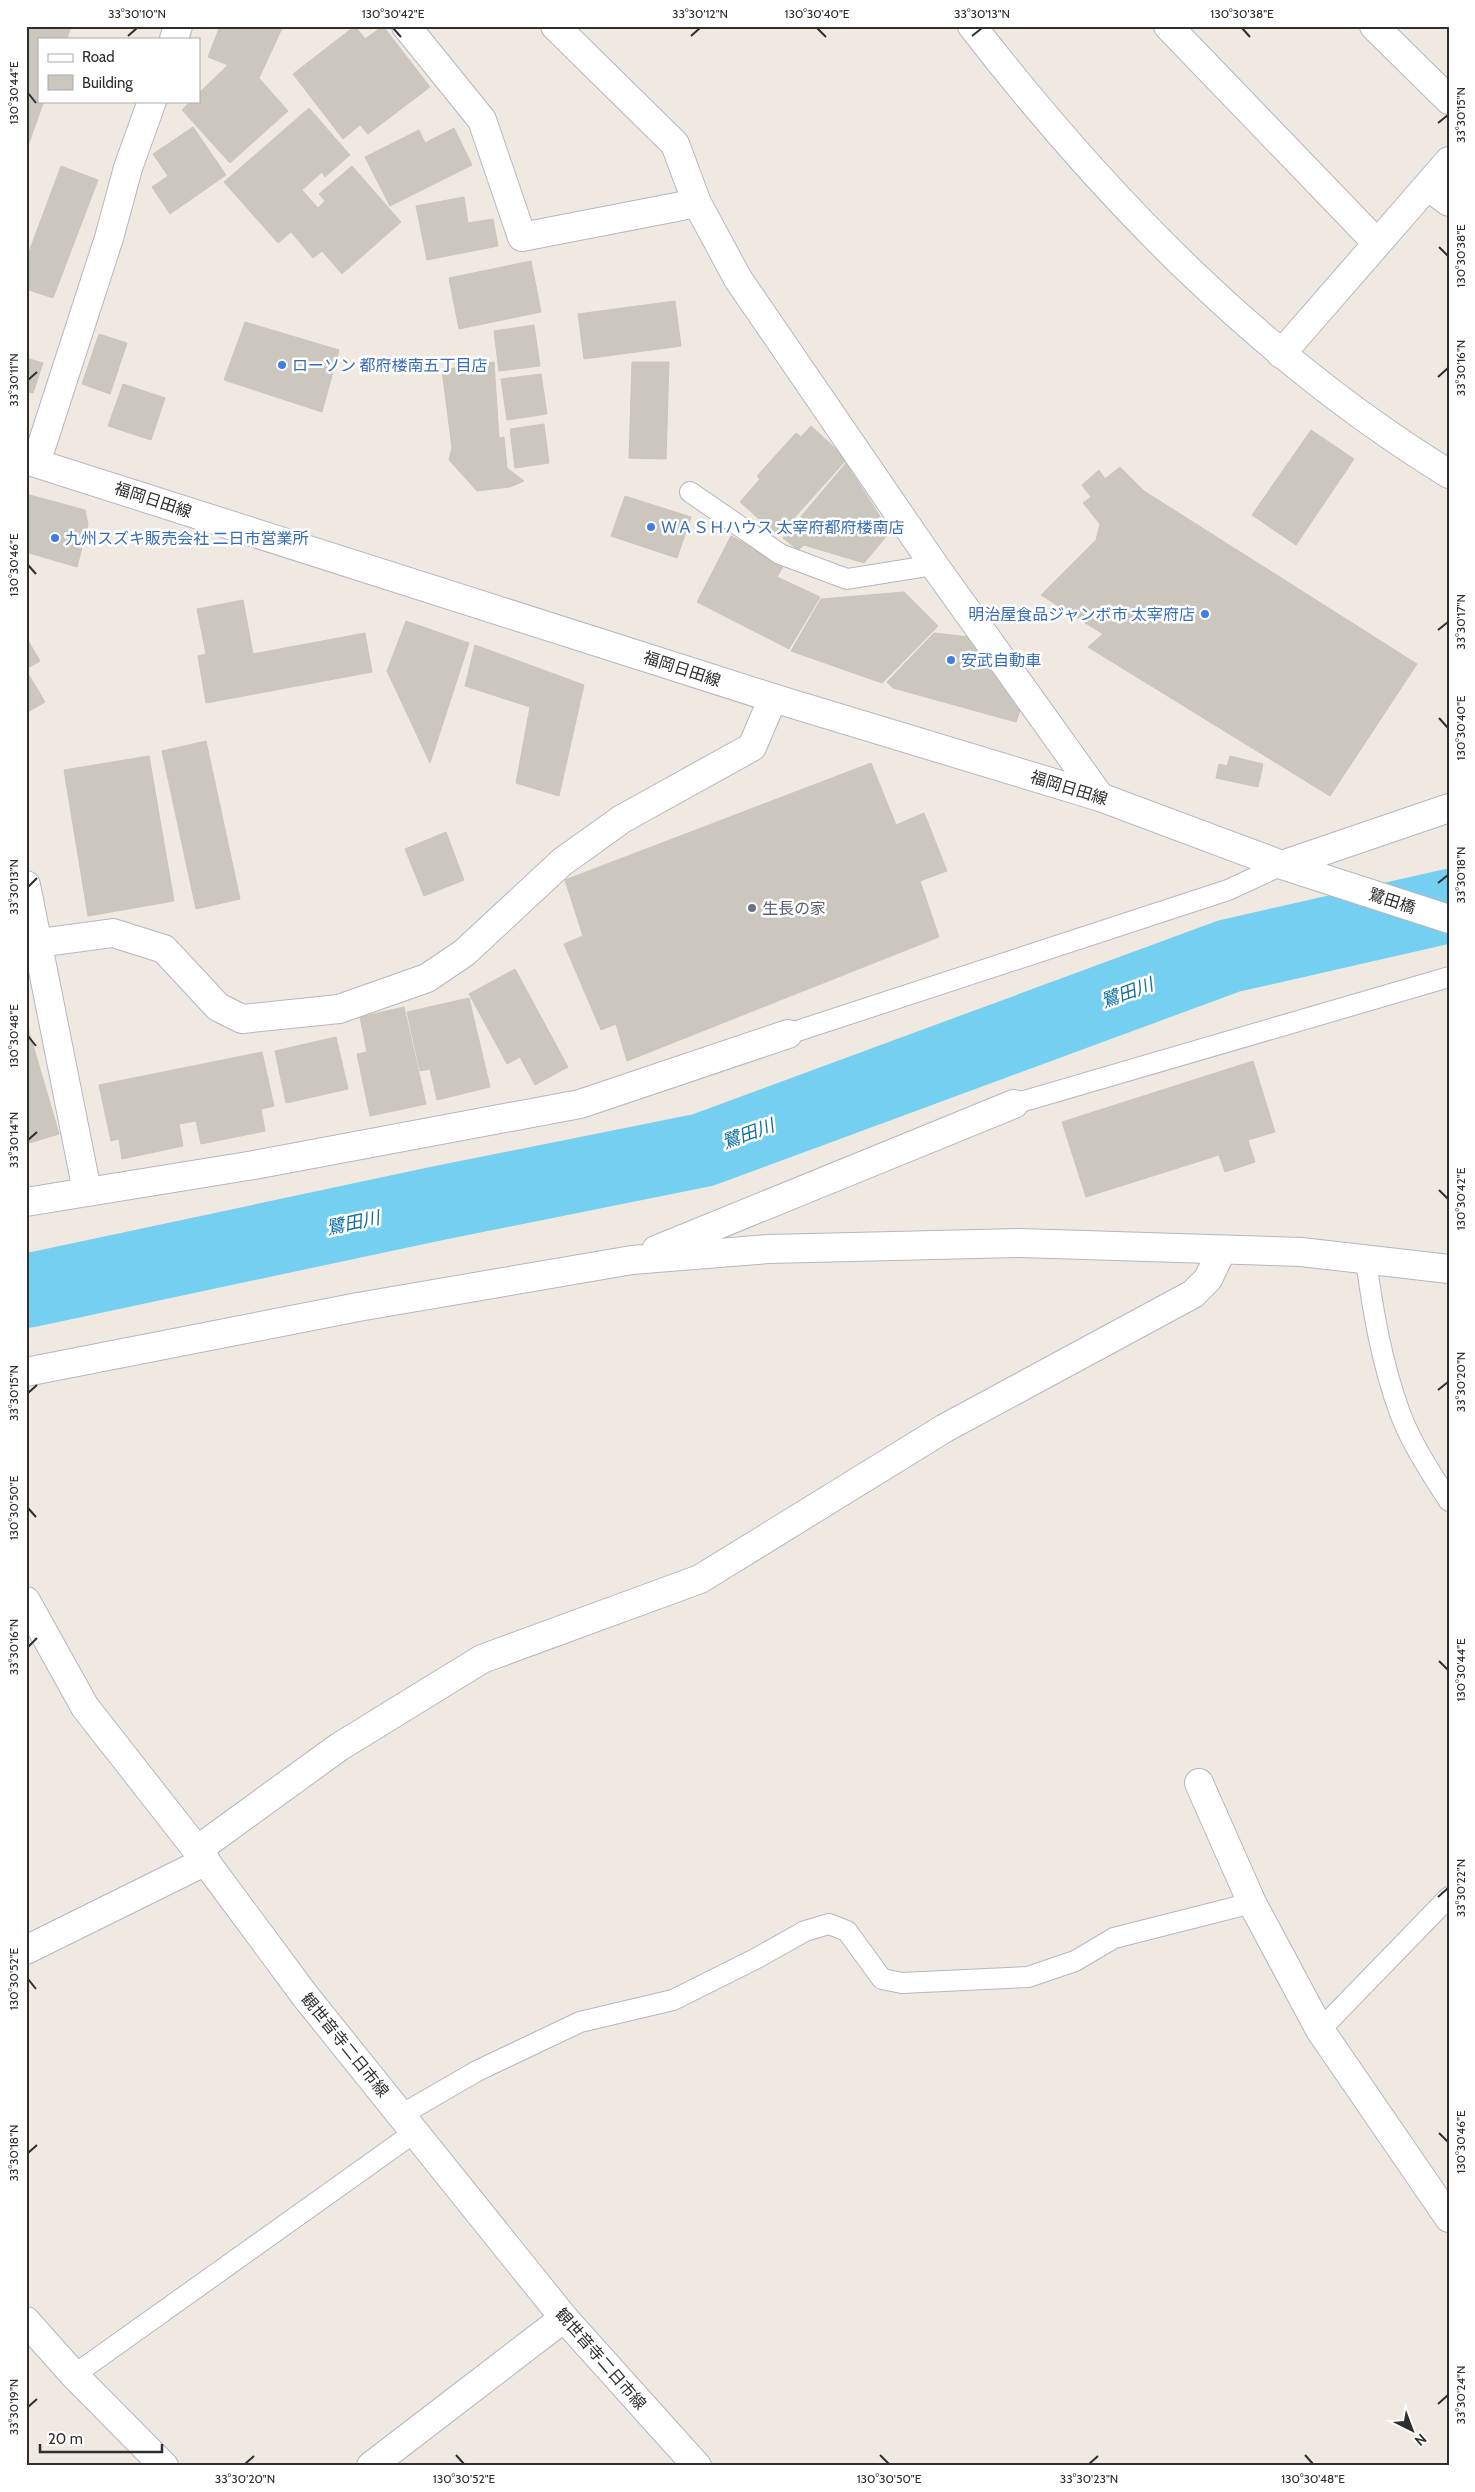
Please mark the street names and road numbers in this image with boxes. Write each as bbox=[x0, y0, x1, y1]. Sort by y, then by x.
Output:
street label: 福岡日田線 bbox=[112, 479, 194, 521]
street label: 福岡日田線 bbox=[641, 648, 723, 690]
street label: 福岡日田線 bbox=[1028, 767, 1110, 809]
street label: 鷺田橋 bbox=[1366, 885, 1418, 917]
street label: 観世音寺二日市線 bbox=[297, 1989, 393, 2101]
street label: 観世音寺二日市線 bbox=[552, 2304, 650, 2414]

